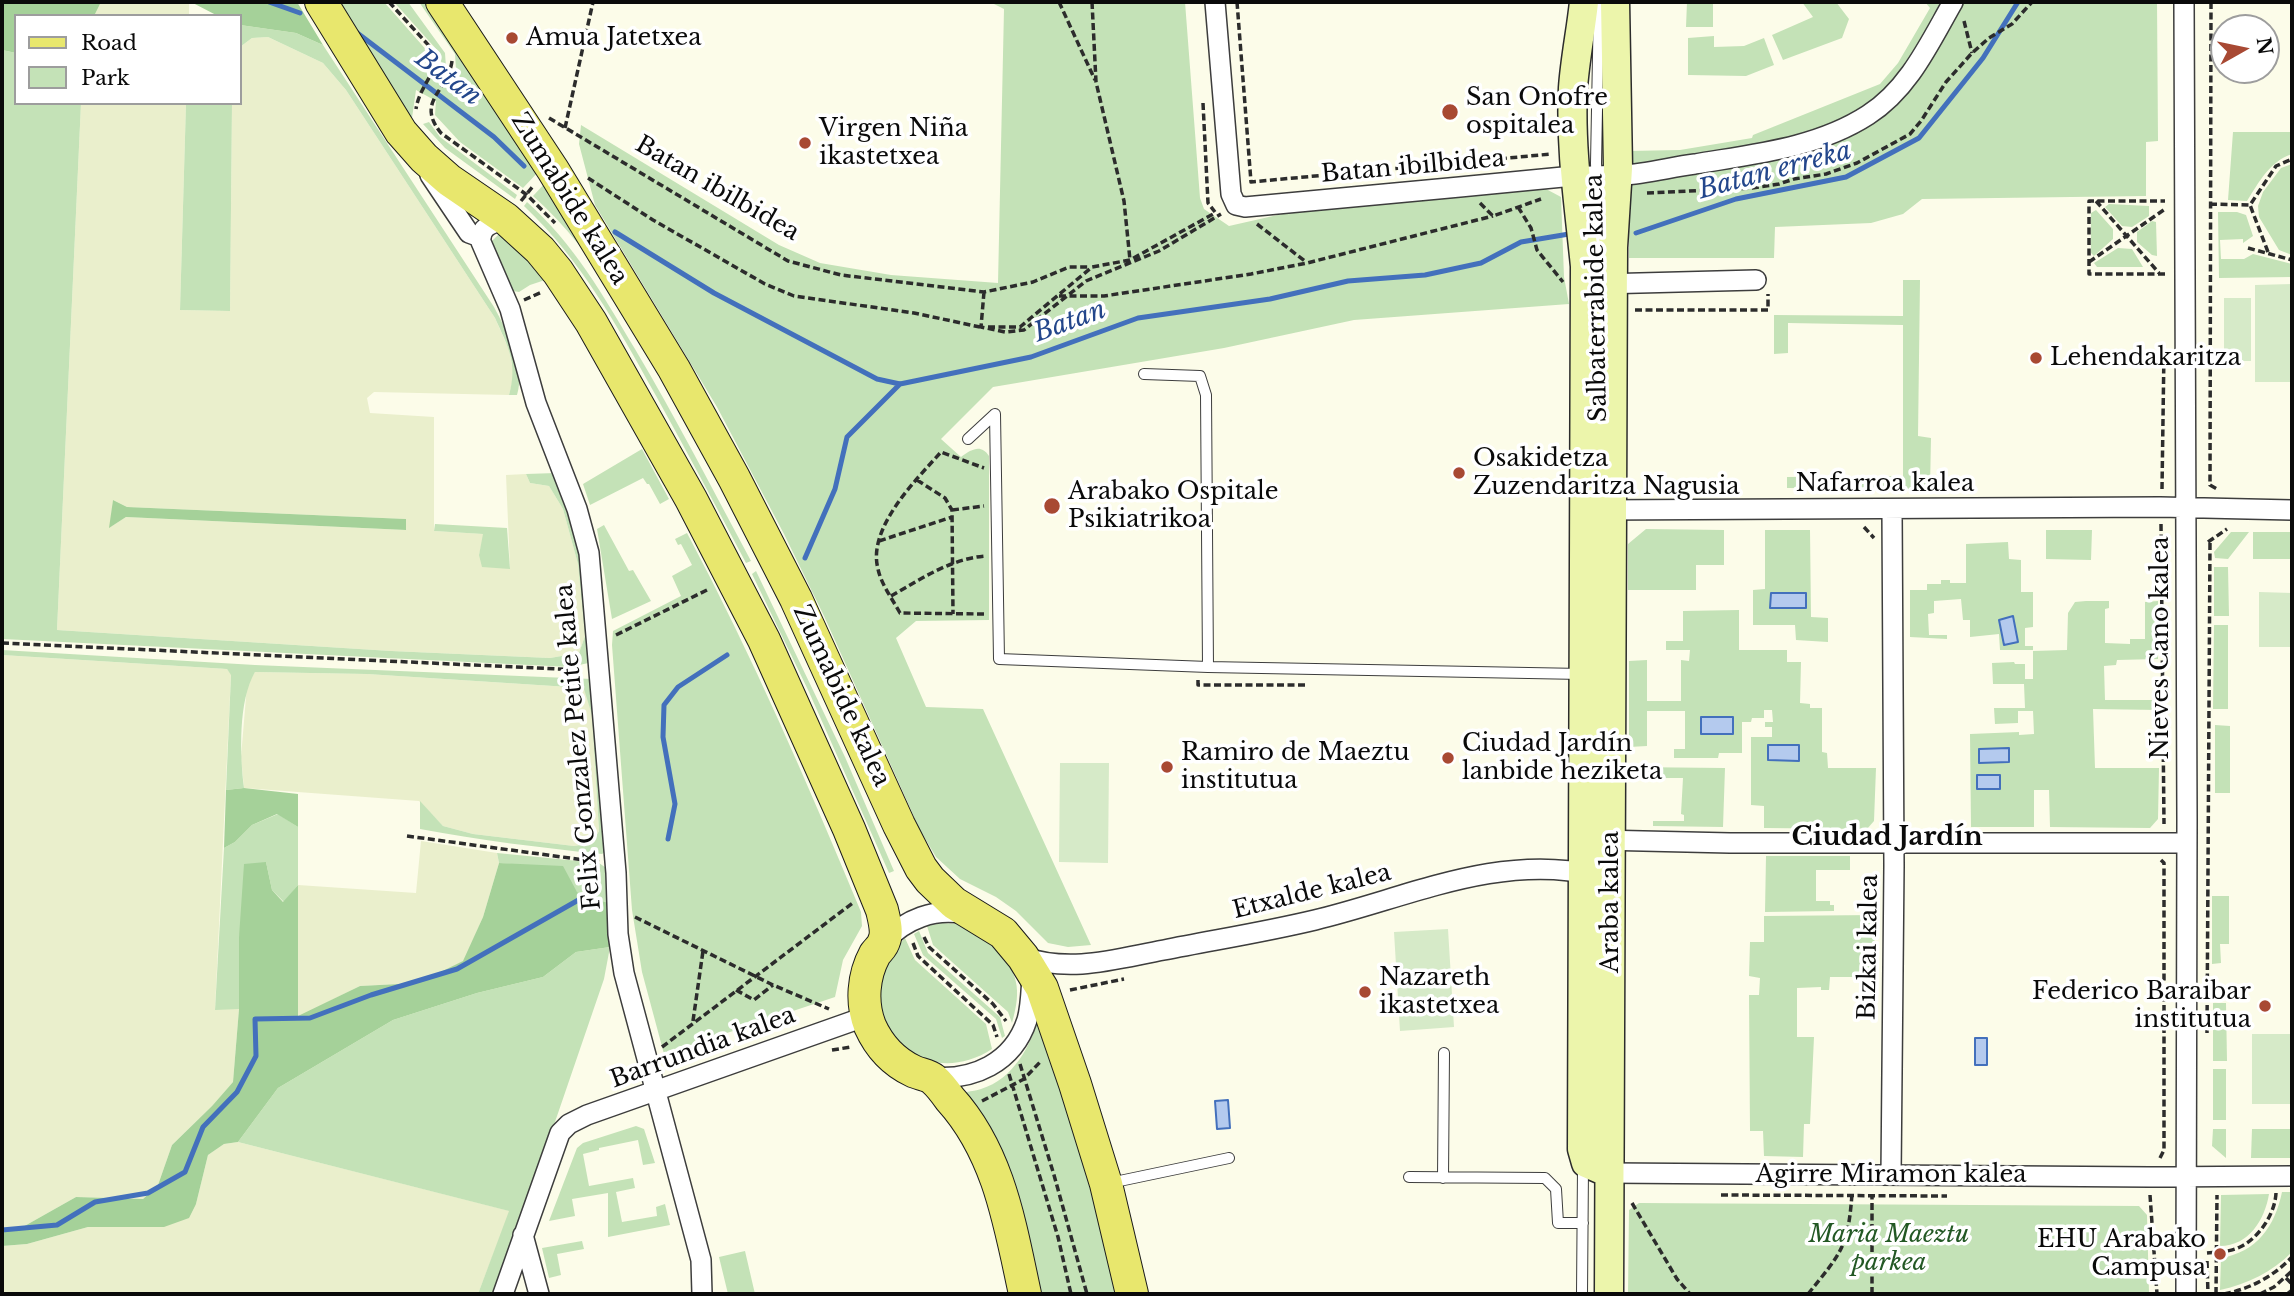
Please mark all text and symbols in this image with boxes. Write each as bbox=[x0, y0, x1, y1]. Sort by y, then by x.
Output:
legend bbox=[14, 14, 242, 105]
north arrow bbox=[2210, 14, 2280, 84]
place label: Amua Jatetxea bbox=[526, 24, 702, 52]
text: Road bbox=[81, 30, 137, 56]
marker: Amua Jatetxea bbox=[504, 30, 520, 46]
text: N bbox=[2252, 35, 2277, 57]
water label: Batan bbox=[409, 43, 487, 113]
text: Park bbox=[81, 65, 130, 91]
place label: San Onofre ospitalea bbox=[1466, 84, 1608, 140]
marker: San Onofre ospitalea bbox=[1440, 102, 1460, 122]
street label: Zumabide kalea bbox=[505, 108, 633, 290]
place label: Virgen Niña ikastetxea bbox=[819, 115, 968, 171]
street label: Batan ibilbidea bbox=[630, 130, 804, 248]
marker: Virgen Niña ikastetxea bbox=[797, 135, 813, 151]
water label: Batan erreka bbox=[1695, 136, 1855, 206]
street label: Batan ibilbidea bbox=[1320, 145, 1506, 189]
street label: Salbaterrabide kalea bbox=[1580, 174, 1614, 422]
water label: Batan bbox=[1030, 295, 1110, 349]
place label: Lehendakaritza bbox=[2050, 344, 2241, 372]
marker: Lehendakaritza bbox=[2028, 350, 2044, 366]
place label: Osakidetza Zuzendaritza Nagusia bbox=[1473, 445, 1740, 501]
marker: Osakidetza Zuzendaritza Nagusia bbox=[1451, 465, 1467, 481]
street label: Nafarroa kalea bbox=[1796, 470, 1974, 498]
place label: Arabako Ospitale Psikiatrikoa bbox=[1068, 478, 1279, 534]
marker: Arabako Ospitale Psikiatrikoa bbox=[1042, 496, 1062, 516]
street label: Nieves Cano kalea bbox=[2147, 536, 2175, 760]
street label: Felix Gonzalez Petite kalea bbox=[550, 583, 608, 911]
street label: Zumabide kalea bbox=[786, 601, 896, 791]
place label: Ciudad Jardín lanbide heziketa bbox=[1462, 730, 1662, 786]
place label: Ramiro de Maeztu institutua bbox=[1181, 739, 1409, 795]
marker: Ciudad Jardín lanbide heziketa bbox=[1440, 750, 1456, 766]
marker: Ramiro de Maeztu institutua bbox=[1159, 759, 1175, 775]
district label: Ciudad Jardín bbox=[1791, 822, 1983, 854]
street label: Araba kalea bbox=[1597, 831, 1625, 973]
street label: Etxalde kalea bbox=[1230, 858, 1394, 926]
street label: Bizkai kalea bbox=[1853, 874, 1885, 1020]
place label: Nazareth ikastetxea bbox=[1379, 964, 1499, 1020]
place label: Federico Baraibar institutua bbox=[2032, 978, 2251, 1034]
marker: Nazareth ikastetxea bbox=[1357, 984, 1373, 1000]
marker: Federico Baraibar institutua bbox=[2257, 998, 2273, 1014]
street label: Barrundia kalea bbox=[607, 1001, 799, 1095]
street label: Agirre Miramon kalea bbox=[1755, 1161, 2027, 1189]
park label: Maria Maeztu parkea bbox=[1809, 1221, 1969, 1277]
place label: EHU Arabako Campusa bbox=[2037, 1226, 2206, 1282]
marker: EHU Arabako Campusa bbox=[2212, 1246, 2228, 1262]

